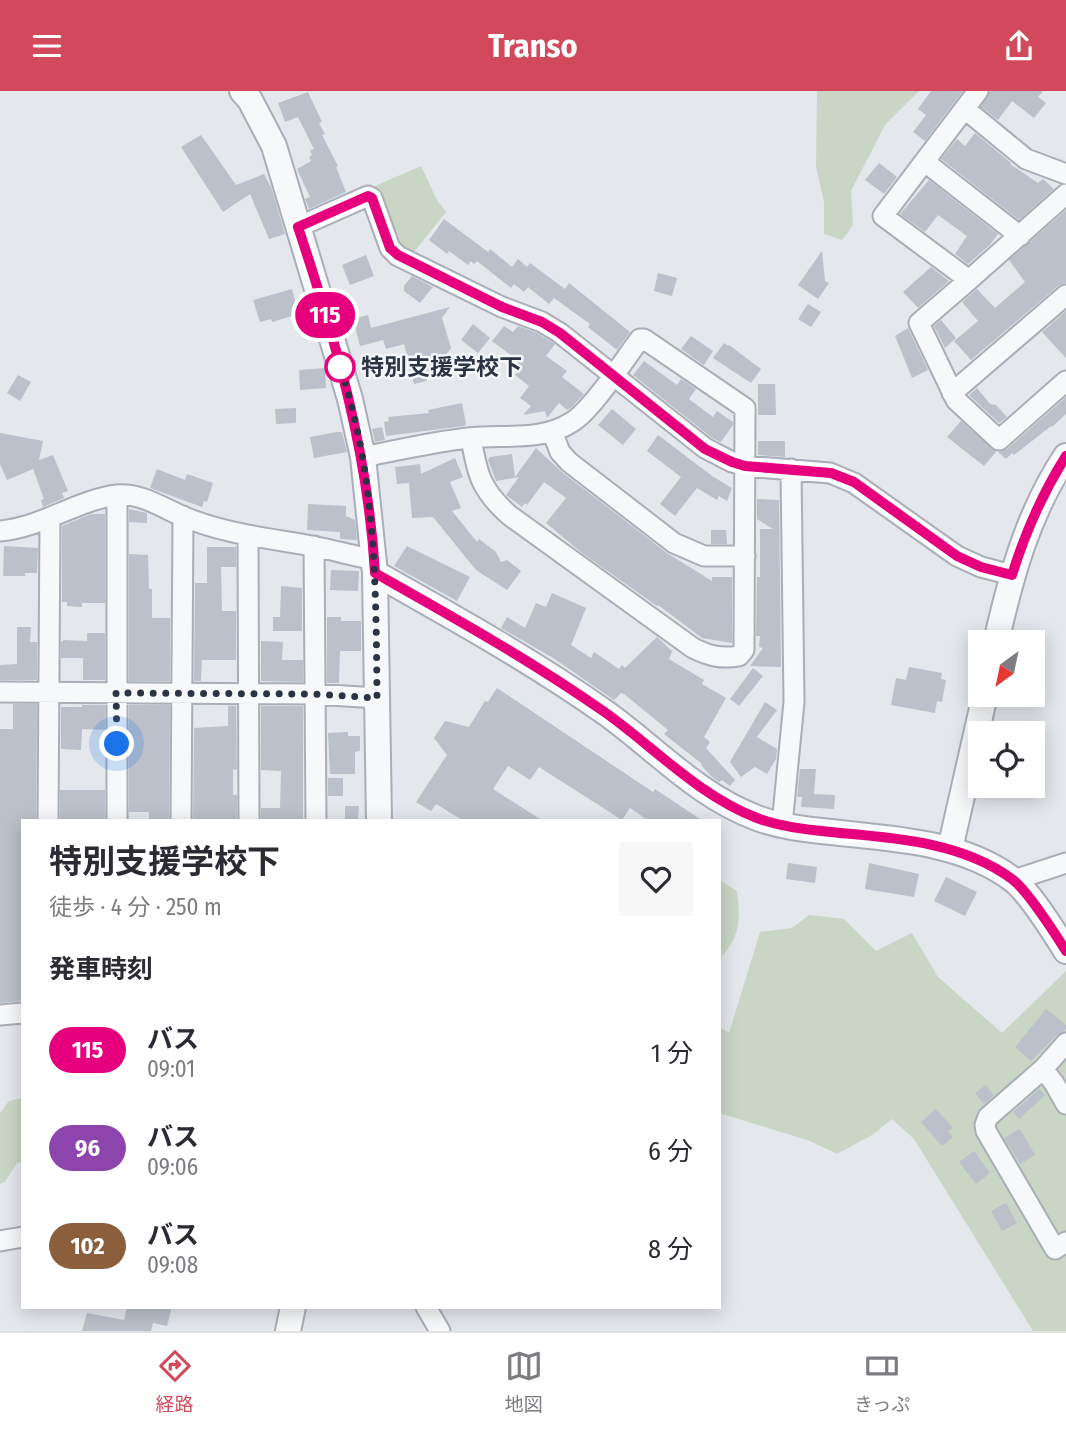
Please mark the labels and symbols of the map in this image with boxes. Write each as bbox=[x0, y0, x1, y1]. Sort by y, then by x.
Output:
line badge: 115 bbox=[285, 292, 365, 338]
marker: 特別支援学校下 bbox=[325, 352, 355, 382]
place label: 特別支援学校下 bbox=[361, 353, 522, 381]
north arrow bbox=[968, 630, 1045, 707]
your location bbox=[99, 726, 134, 761]

